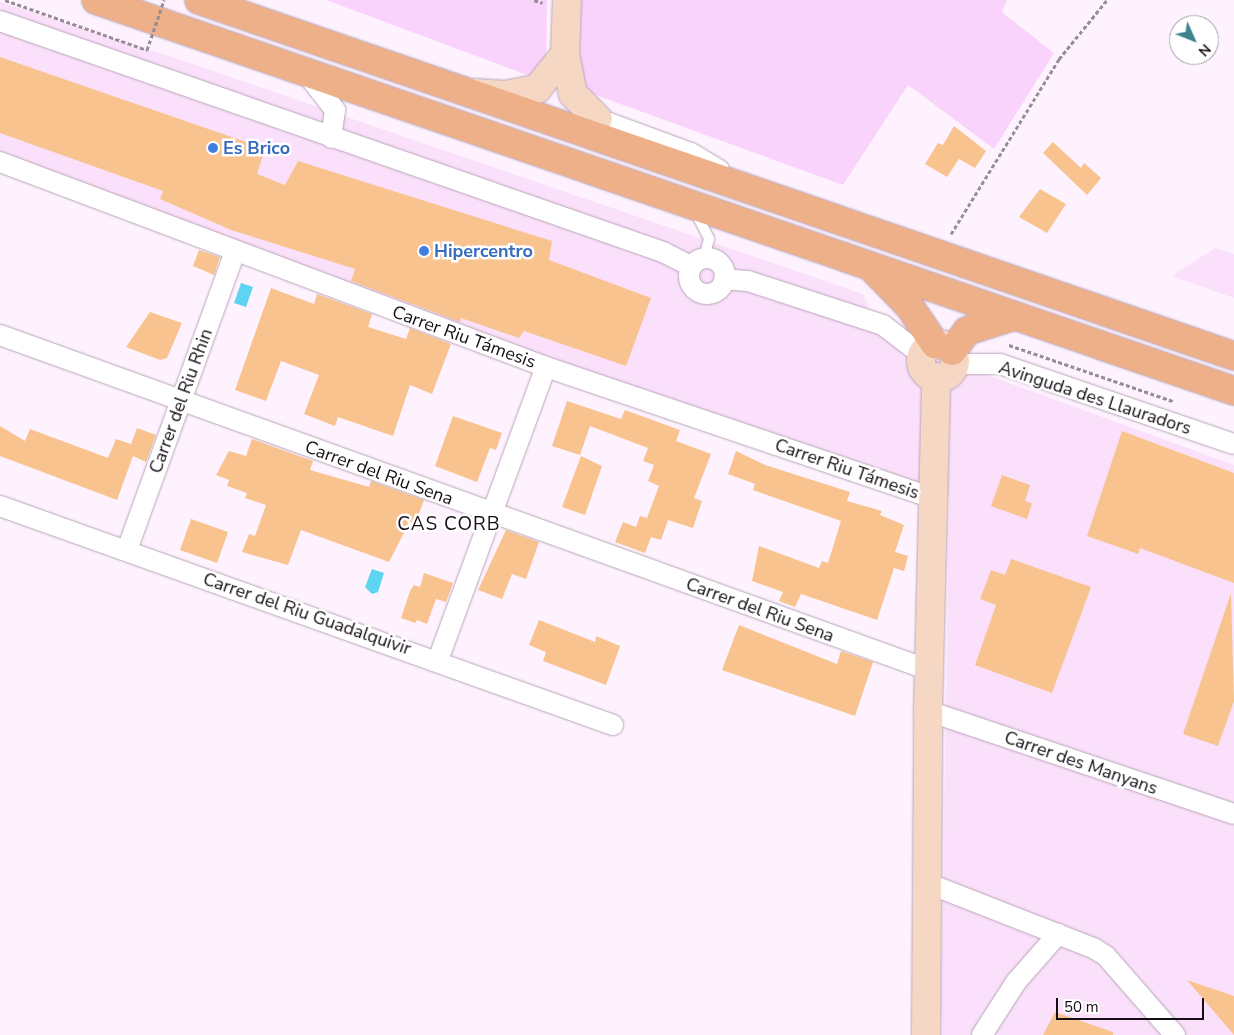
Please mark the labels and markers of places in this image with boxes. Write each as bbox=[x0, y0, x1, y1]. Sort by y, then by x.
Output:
place label: Es Brico bbox=[223, 137, 290, 159]
marker: Es Brico bbox=[207, 142, 219, 154]
place label: Hipercentro bbox=[434, 240, 533, 262]
marker: Hipercentro bbox=[418, 245, 430, 257]

